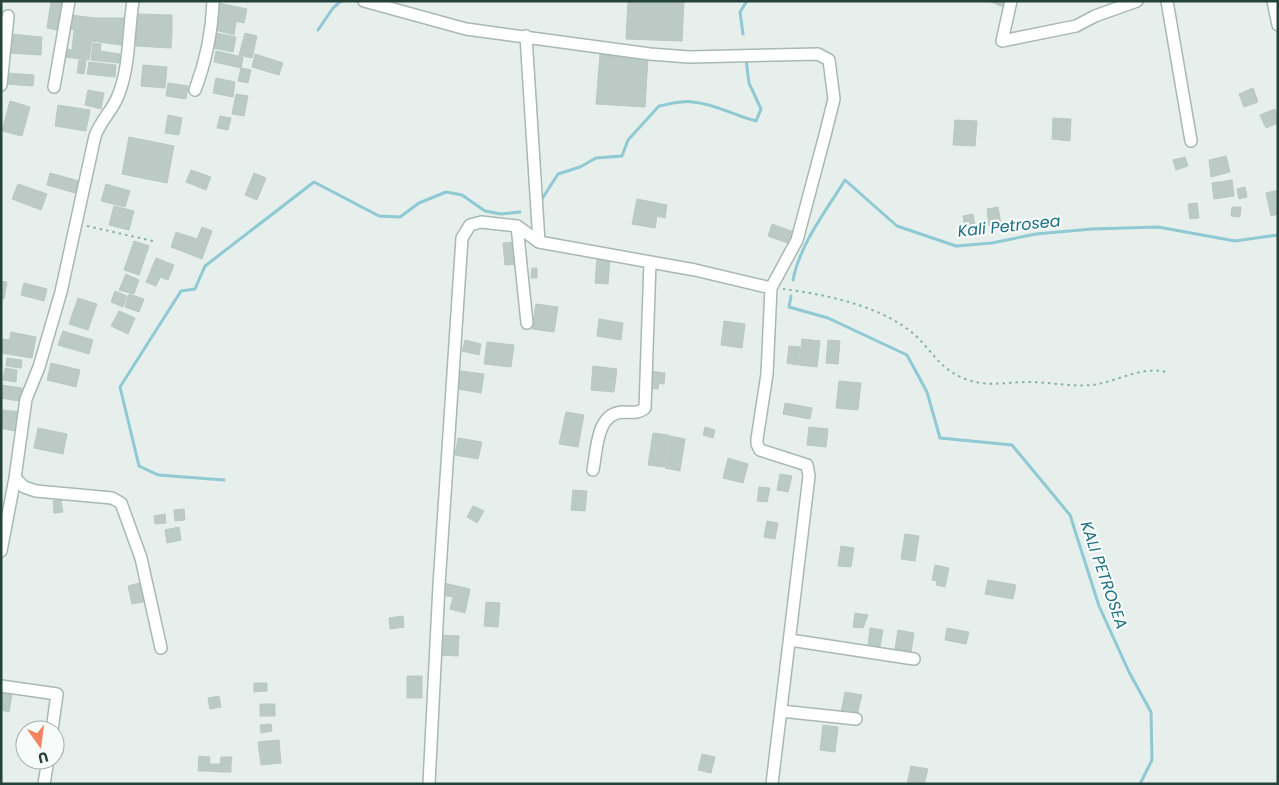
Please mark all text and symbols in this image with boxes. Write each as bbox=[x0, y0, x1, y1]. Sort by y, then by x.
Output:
water label: Kali Petrosea bbox=[956, 209, 1062, 243]
water label: KALI PETROSEA bbox=[1075, 518, 1133, 632]
north arrow bbox=[15, 720, 65, 770]
text: U bbox=[36, 747, 50, 769]

